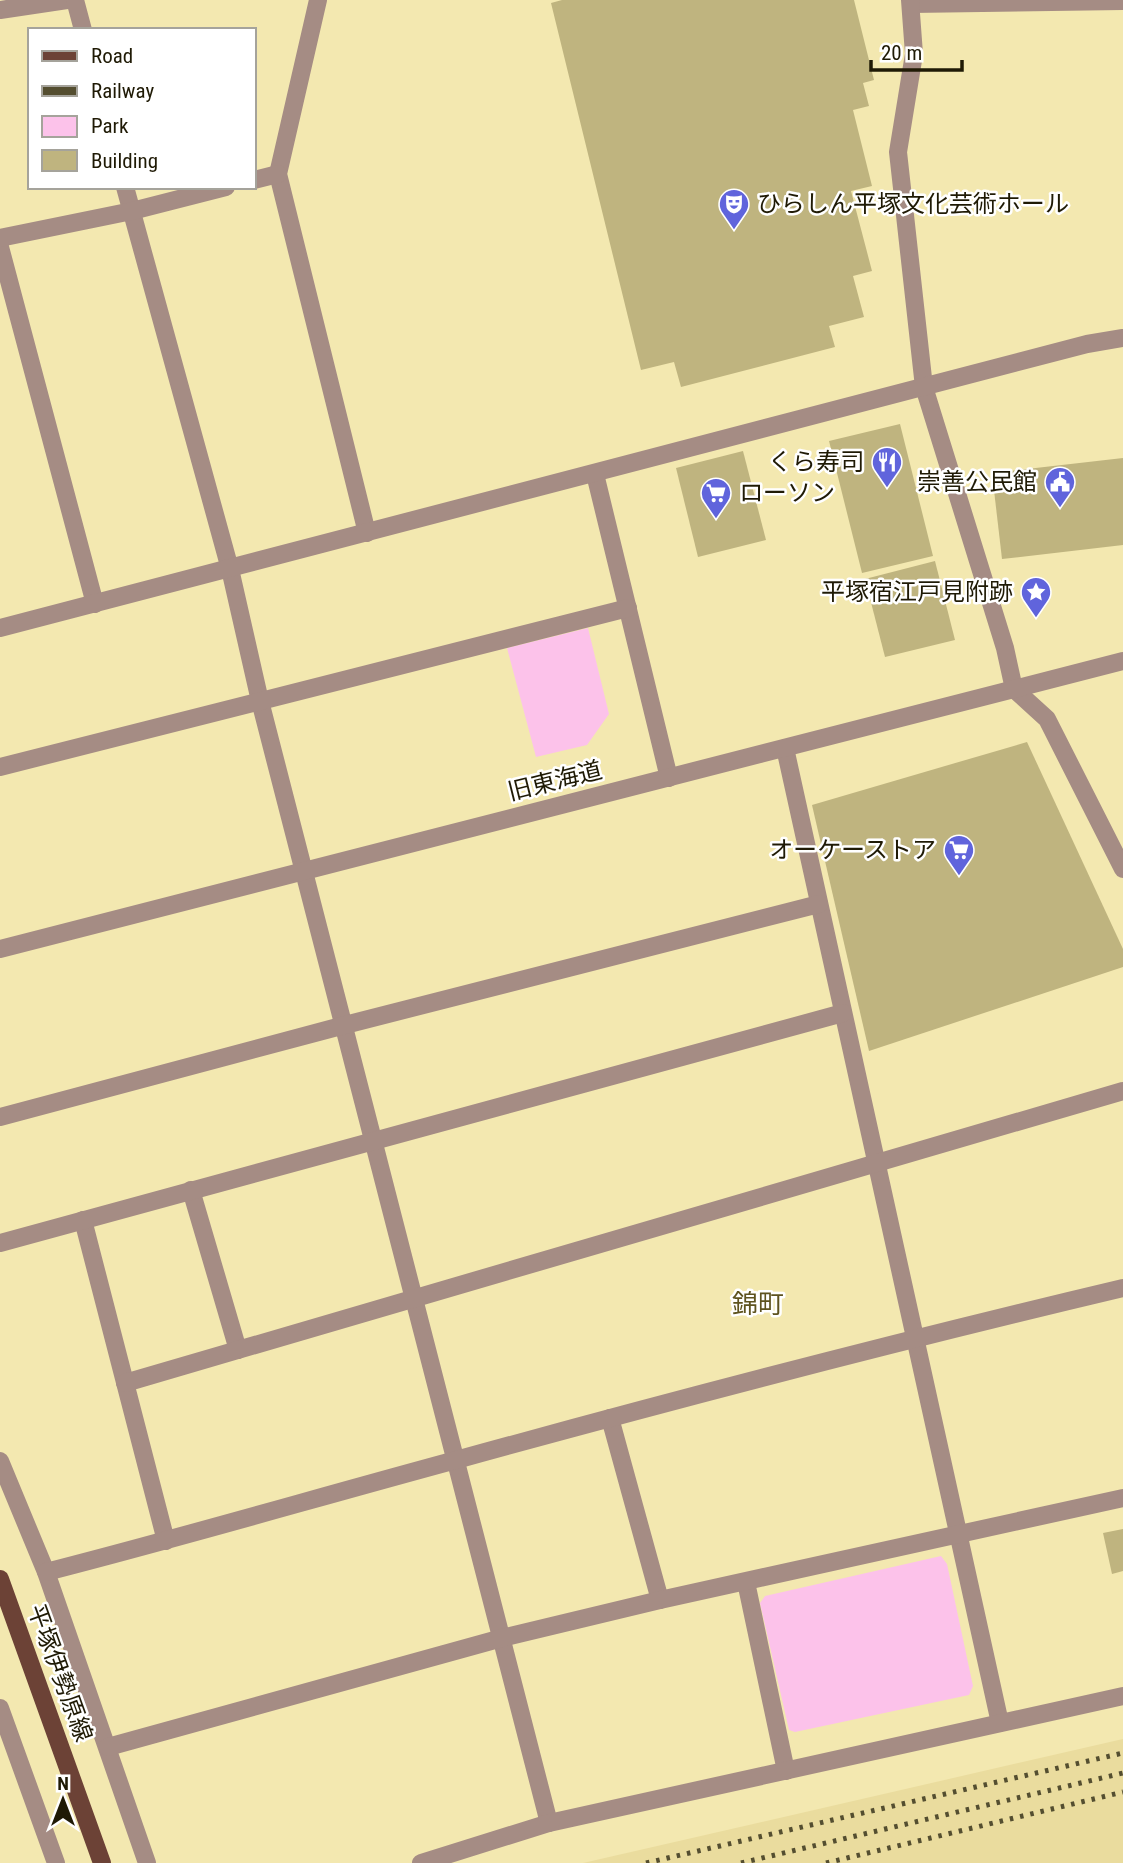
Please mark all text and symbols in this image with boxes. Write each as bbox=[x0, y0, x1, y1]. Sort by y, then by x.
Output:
legend bbox=[28, 28, 256, 189]
scale bar bbox=[871, 28, 962, 72]
text: 20 m bbox=[881, 41, 922, 65]
text: Road bbox=[91, 44, 133, 68]
text: Railway bbox=[91, 79, 154, 103]
text: Park bbox=[91, 114, 129, 138]
text: Building bbox=[91, 149, 158, 173]
theatre icon: ひらしん平塚文化芸術ホール bbox=[717, 187, 751, 231]
place label: ひらしん平塚文化芸術ホール bbox=[757, 190, 1069, 218]
restaurant icon: くら寿司 bbox=[870, 445, 904, 489]
place label: くら寿司 bbox=[768, 448, 864, 476]
public building icon: 崇善公民館 bbox=[1043, 465, 1077, 509]
place label: 崇善公民館 bbox=[917, 468, 1037, 496]
supermarket icon: ローソン bbox=[699, 476, 733, 520]
place label: ローソン bbox=[739, 479, 835, 507]
place icon: 平塚宿江戸見附跡 bbox=[1019, 575, 1053, 619]
place label: 平塚宿江戸見附跡 bbox=[821, 578, 1013, 606]
street label: 旧東海道 bbox=[505, 756, 605, 806]
supermarket icon: オーケーストア bbox=[942, 833, 976, 877]
place label: オーケーストア bbox=[769, 836, 936, 864]
district label: 錦町 bbox=[732, 1289, 784, 1319]
street label: 平塚伊勢原線 bbox=[22, 1601, 98, 1745]
north arrow bbox=[28, 1765, 98, 1835]
text: N bbox=[57, 1772, 69, 1795]

